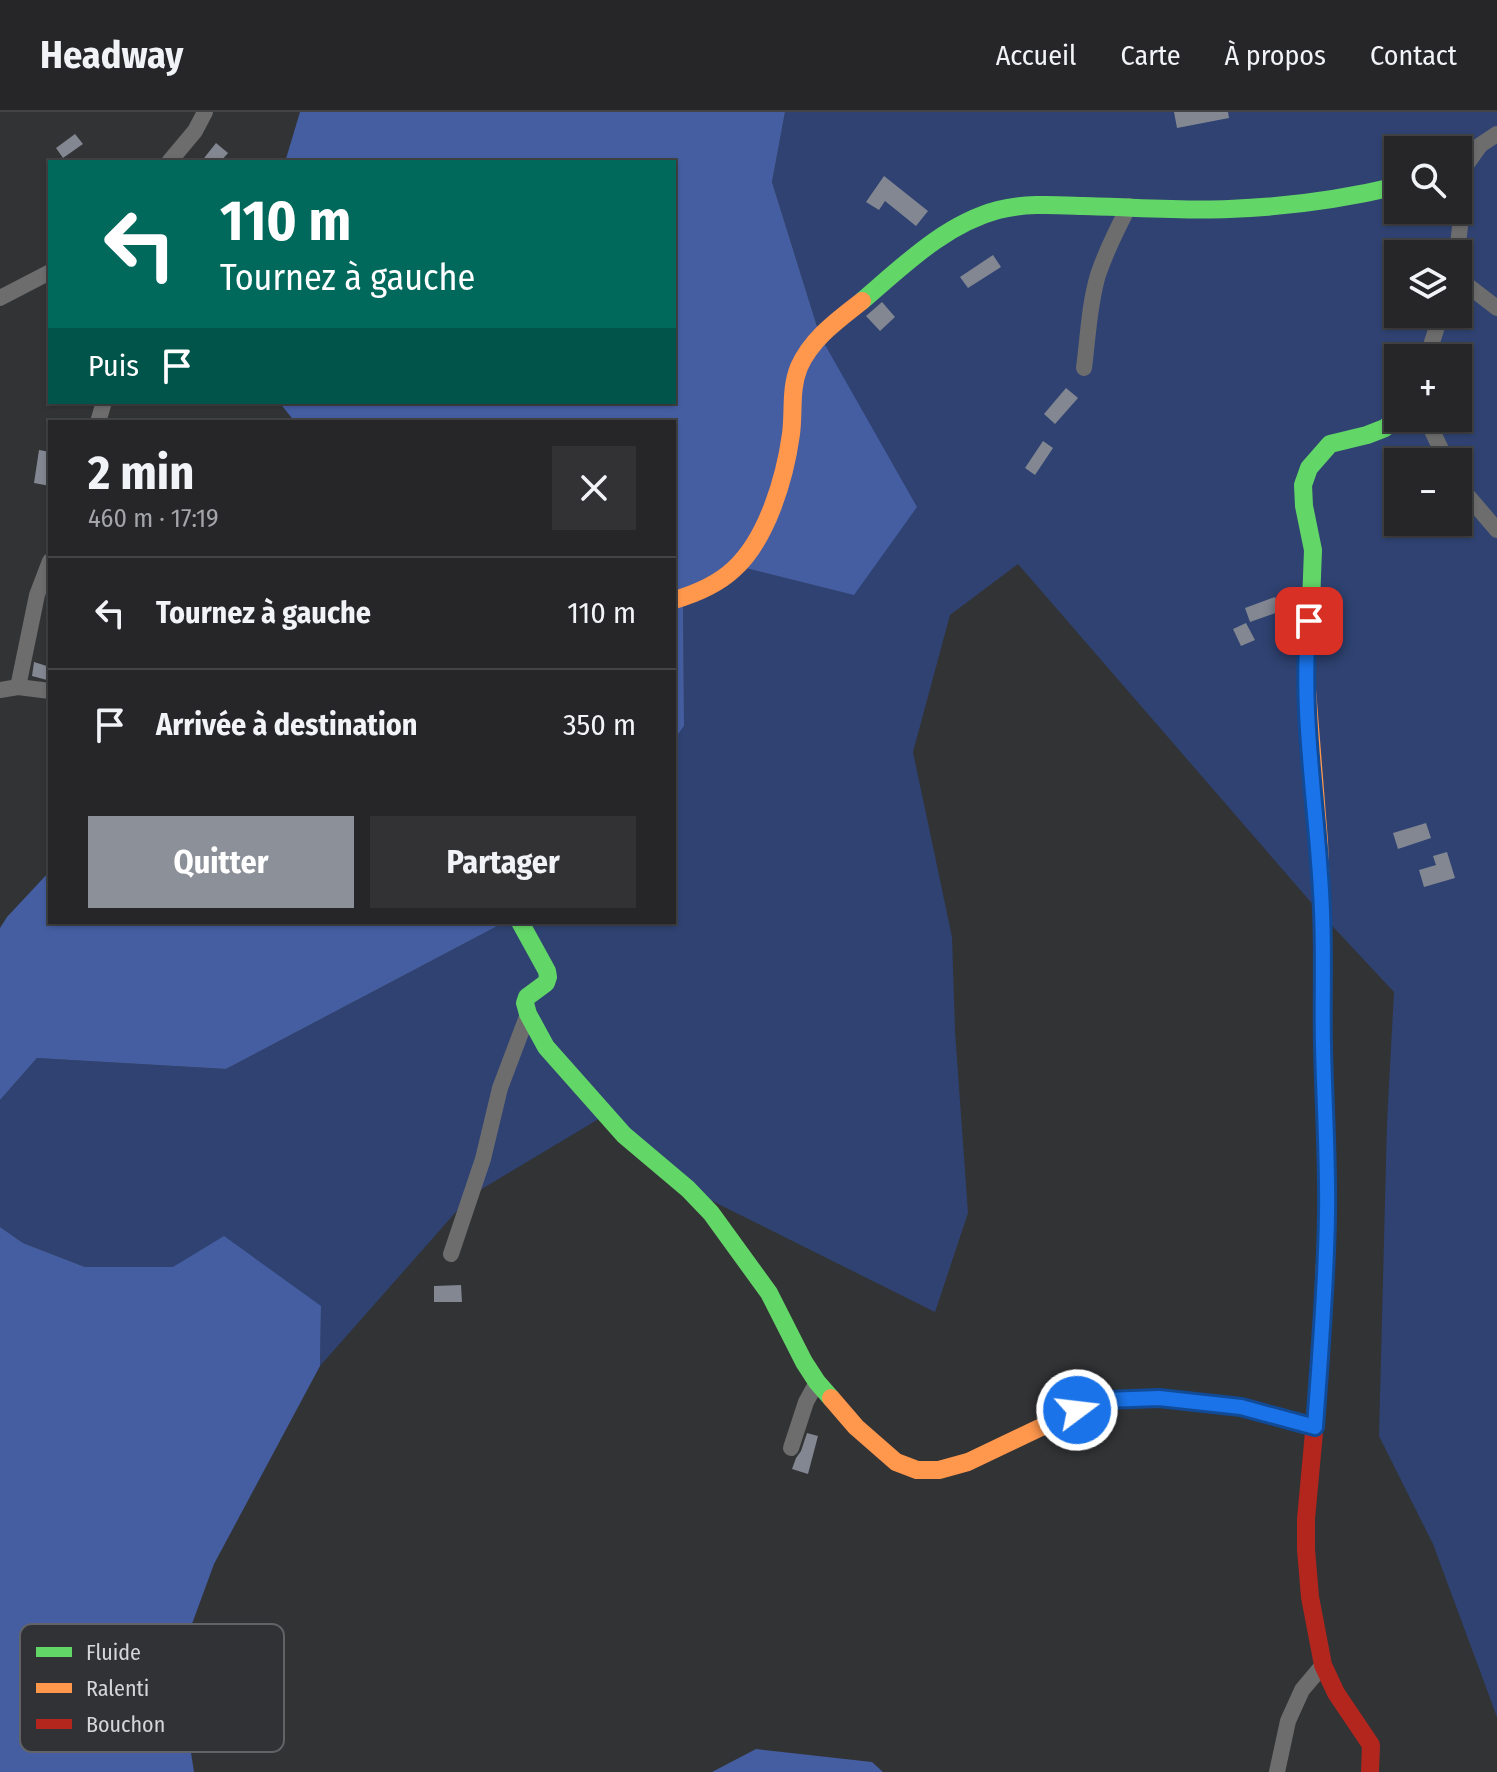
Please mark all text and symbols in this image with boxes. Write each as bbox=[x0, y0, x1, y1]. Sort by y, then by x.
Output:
text: Headway bbox=[40, 32, 183, 78]
text: Accueil bbox=[996, 39, 1077, 72]
text: Carte bbox=[1121, 39, 1181, 72]
text: À propos bbox=[1225, 39, 1326, 72]
text: Contact bbox=[1370, 39, 1457, 72]
map controls bbox=[1384, 136, 1472, 536]
button: search bbox=[1384, 136, 1472, 224]
text: 110 m bbox=[220, 188, 351, 255]
icon: left bbox=[88, 192, 192, 296]
button: layers bbox=[1384, 240, 1472, 328]
text: Tournez à gauche bbox=[220, 256, 475, 300]
icon: arrive bbox=[155, 344, 199, 388]
button: + bbox=[1384, 344, 1472, 432]
text: Puis bbox=[88, 348, 139, 384]
text: 2 min bbox=[88, 444, 194, 502]
button: close bbox=[552, 446, 636, 530]
button: − bbox=[1384, 448, 1472, 536]
text: 460 m · 17:19 bbox=[88, 503, 219, 534]
pin bbox=[1275, 587, 1343, 655]
icon: left bbox=[88, 591, 132, 635]
text: Tournez à gauche bbox=[156, 595, 371, 631]
text: 110 m bbox=[567, 595, 636, 631]
icon: arrive bbox=[1287, 599, 1331, 643]
icon: arrive bbox=[88, 703, 132, 747]
text: Arrivée à destination bbox=[156, 707, 417, 743]
text: 350 m bbox=[563, 707, 636, 743]
button: Quitter bbox=[88, 816, 354, 908]
button: Partager bbox=[370, 816, 636, 908]
position arrow bbox=[1035, 1368, 1119, 1452]
legend bbox=[20, 1624, 284, 1752]
text: Fluide bbox=[86, 1639, 141, 1666]
text: Ralenti bbox=[86, 1675, 149, 1702]
text: Bouchon bbox=[86, 1711, 165, 1738]

